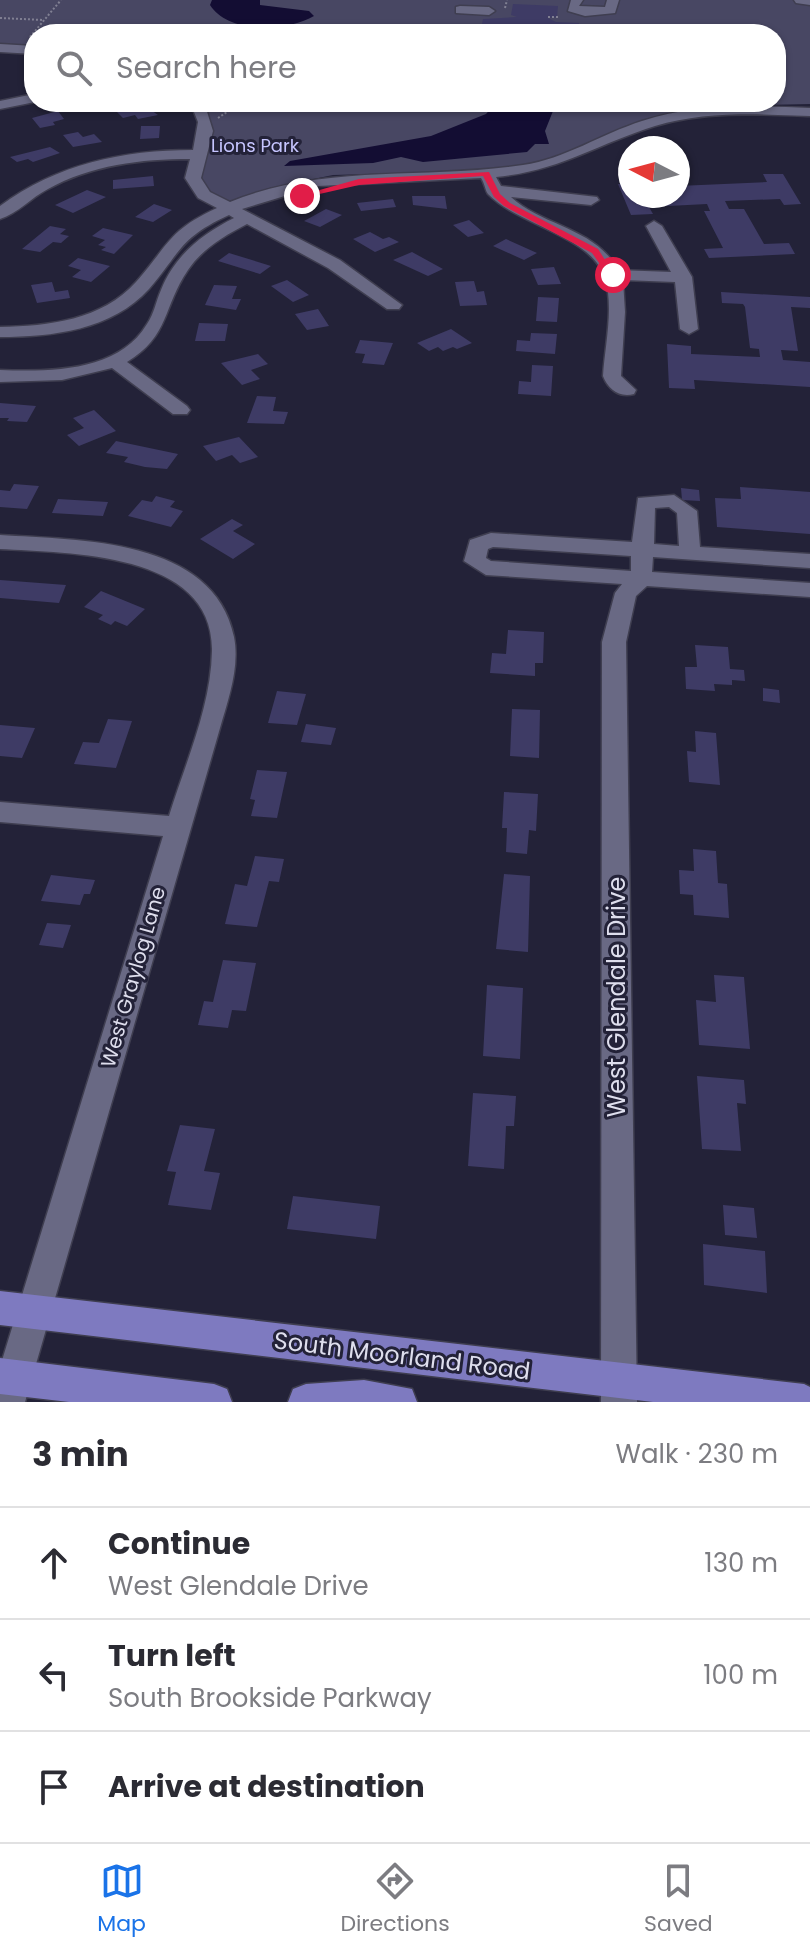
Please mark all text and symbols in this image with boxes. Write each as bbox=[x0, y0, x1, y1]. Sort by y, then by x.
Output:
search box bbox=[24, 24, 786, 112]
icon: search bbox=[52, 46, 96, 90]
text: Search here bbox=[116, 46, 297, 89]
park label: Lions Park bbox=[211, 133, 300, 158]
north arrow bbox=[618, 136, 690, 208]
route end bbox=[284, 178, 320, 214]
route start bbox=[595, 257, 631, 293]
street label: West Glendale Drive bbox=[600, 877, 633, 1117]
street label: West Graylog Lane bbox=[94, 883, 172, 1071]
street label: South Moorland Road bbox=[272, 1323, 532, 1388]
text: 3 min bbox=[32, 1430, 129, 1478]
text: Walk · 230 m bbox=[616, 1436, 778, 1472]
text: Continue bbox=[108, 1522, 250, 1565]
icon: ahead bbox=[32, 1541, 76, 1585]
text: 130 m bbox=[704, 1545, 778, 1581]
text: West Glendale Drive bbox=[108, 1568, 369, 1604]
text: Turn left bbox=[108, 1634, 236, 1677]
icon: left bbox=[32, 1653, 76, 1697]
text: 100 m bbox=[703, 1657, 778, 1693]
text: South Brookside Parkway bbox=[108, 1680, 432, 1716]
icon: arrive bbox=[32, 1765, 76, 1809]
text: Arrive at destination bbox=[108, 1765, 425, 1808]
tab: Map bbox=[97, 1859, 146, 1940]
tab: Directions bbox=[340, 1859, 450, 1940]
tab: Saved bbox=[644, 1859, 713, 1940]

